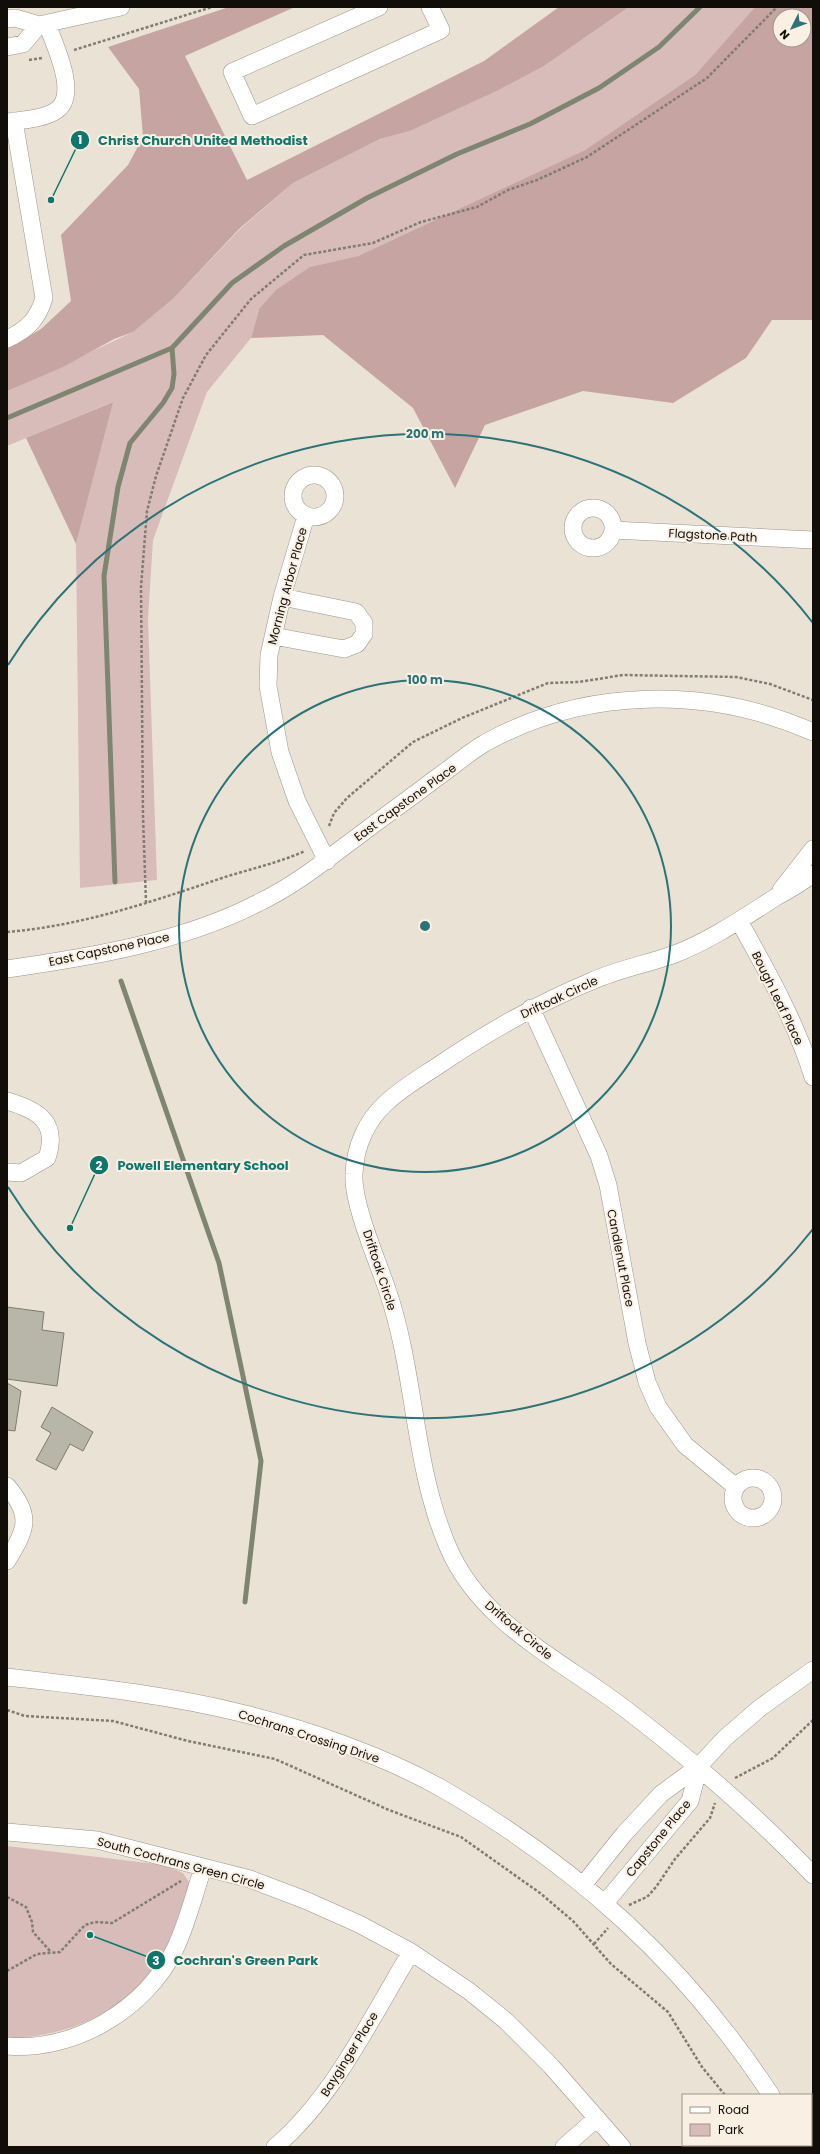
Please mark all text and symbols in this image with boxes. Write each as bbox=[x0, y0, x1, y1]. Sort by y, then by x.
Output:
north arrow bbox=[772, 8, 812, 48]
text: N bbox=[776, 26, 793, 43]
callout: Christ Church United Methodist bbox=[70, 127, 316, 152]
text: 1 bbox=[78, 131, 82, 148]
text: Christ Church United Methodist bbox=[98, 131, 308, 150]
text: 200 m bbox=[406, 425, 444, 442]
street label: Flagstone Path bbox=[668, 524, 758, 546]
street label: Morning Arbor Place bbox=[263, 525, 311, 647]
text: 100 m bbox=[407, 671, 443, 688]
street label: East Capstone Place bbox=[350, 759, 460, 845]
centre of rings bbox=[418, 919, 432, 933]
street label: East Capstone Place bbox=[47, 928, 171, 970]
street label: Bough Leaf Place bbox=[748, 948, 808, 1048]
street label: Driftoak Circle bbox=[517, 972, 601, 1022]
callout: Powell Elementary School bbox=[89, 1153, 297, 1178]
text: Powell Elementary School bbox=[117, 1156, 289, 1175]
text: 2 bbox=[96, 1157, 103, 1174]
street label: Candlenut Place bbox=[603, 1208, 639, 1308]
street label: Driftoak Circle bbox=[359, 1228, 401, 1312]
street label: Driftoak Circle bbox=[481, 1597, 557, 1663]
street label: Cochrans Crossing Drive bbox=[236, 1705, 382, 1767]
street label: Capstone Place bbox=[622, 1796, 694, 1880]
street label: South Cochrans Green Circle bbox=[95, 1832, 267, 1894]
callout: Cochran's Green Park bbox=[146, 1948, 327, 1973]
text: Cochran's Green Park bbox=[174, 1951, 318, 1970]
text: 3 bbox=[152, 1952, 160, 1969]
street label: Bayginger Place bbox=[316, 2008, 382, 2100]
legend bbox=[682, 2094, 812, 2146]
text: Road bbox=[718, 2101, 749, 2118]
text: Park bbox=[718, 2121, 745, 2138]

